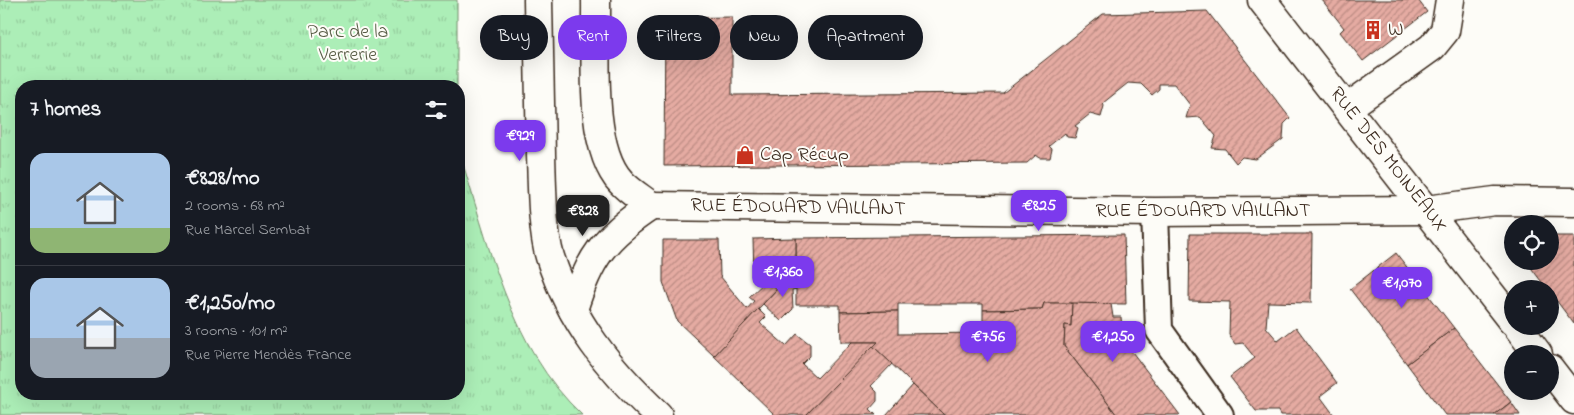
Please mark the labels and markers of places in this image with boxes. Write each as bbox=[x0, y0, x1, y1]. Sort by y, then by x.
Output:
place label: W bbox=[1388, 16, 1404, 45]
building icon: W bbox=[1362, 19, 1384, 41]
pin: €929 bbox=[490, 120, 550, 162]
place label: Cap Récup bbox=[760, 141, 849, 170]
shop icon: Cap Récup bbox=[734, 144, 756, 166]
pin: €825 bbox=[1009, 190, 1069, 232]
pin: €828 bbox=[553, 194, 613, 237]
pin: €1,360 bbox=[742, 256, 824, 298]
pin: €1,070 bbox=[1361, 266, 1443, 309]
pin: €756 bbox=[958, 320, 1018, 363]
pin: €1,250 bbox=[1072, 320, 1154, 363]

